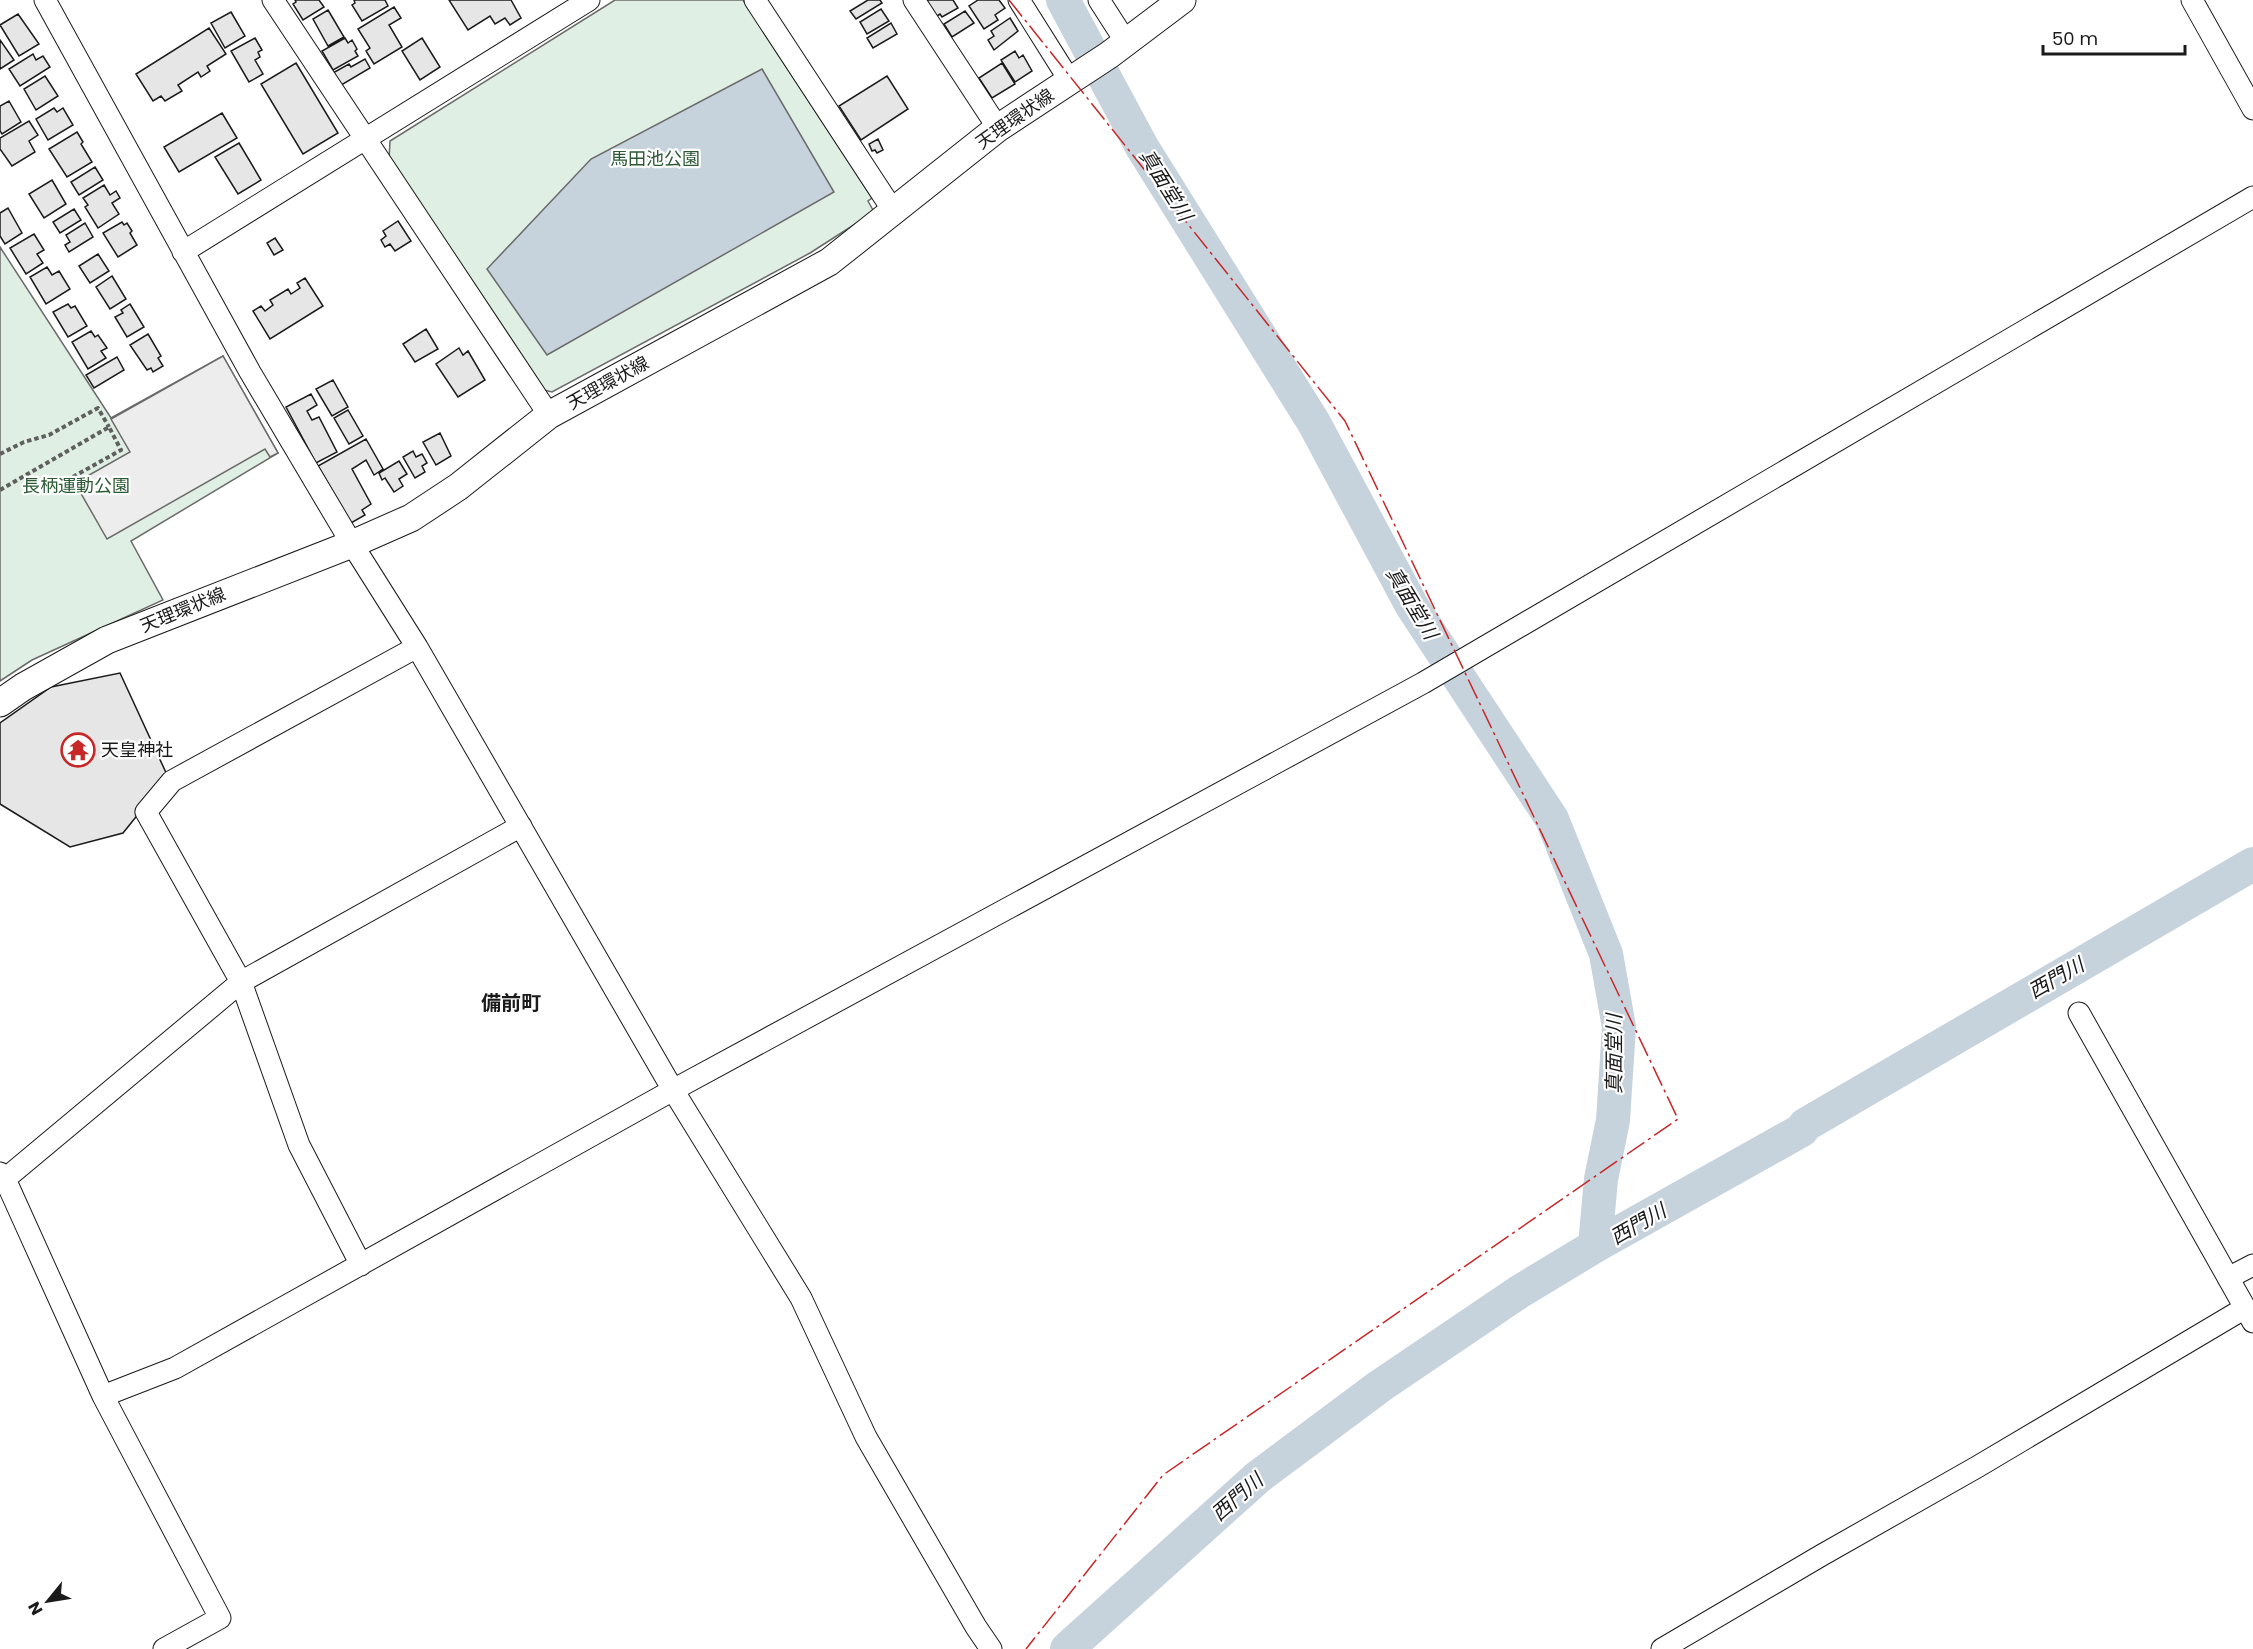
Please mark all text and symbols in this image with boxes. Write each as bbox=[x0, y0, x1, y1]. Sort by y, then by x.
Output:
scale bar bbox=[2043, 18, 2186, 56]
text: 50 m bbox=[2052, 26, 2098, 51]
street label: 天理環状線 bbox=[971, 83, 1059, 155]
water label: 真面堂川 bbox=[1133, 144, 1200, 228]
park label: 馬田池公園 bbox=[610, 146, 700, 171]
street label: 天理環状線 bbox=[562, 350, 653, 415]
park label: 長柄運動公園 bbox=[22, 473, 130, 498]
water label: 真面堂川 bbox=[1379, 562, 1446, 646]
street label: 天理環状線 bbox=[136, 581, 229, 638]
temple icon: 天皇神社 bbox=[60, 732, 96, 768]
place label: 天皇神社 bbox=[101, 737, 173, 762]
water label: 西門川 bbox=[2023, 950, 2091, 1005]
district label: 備前町 bbox=[481, 989, 541, 1017]
water label: 真面堂川 bbox=[1600, 1012, 1628, 1094]
water label: 西門川 bbox=[1605, 1196, 1673, 1251]
water label: 西門川 bbox=[1205, 1465, 1270, 1527]
north arrow bbox=[18, 1571, 78, 1631]
text: N bbox=[22, 1597, 48, 1619]

